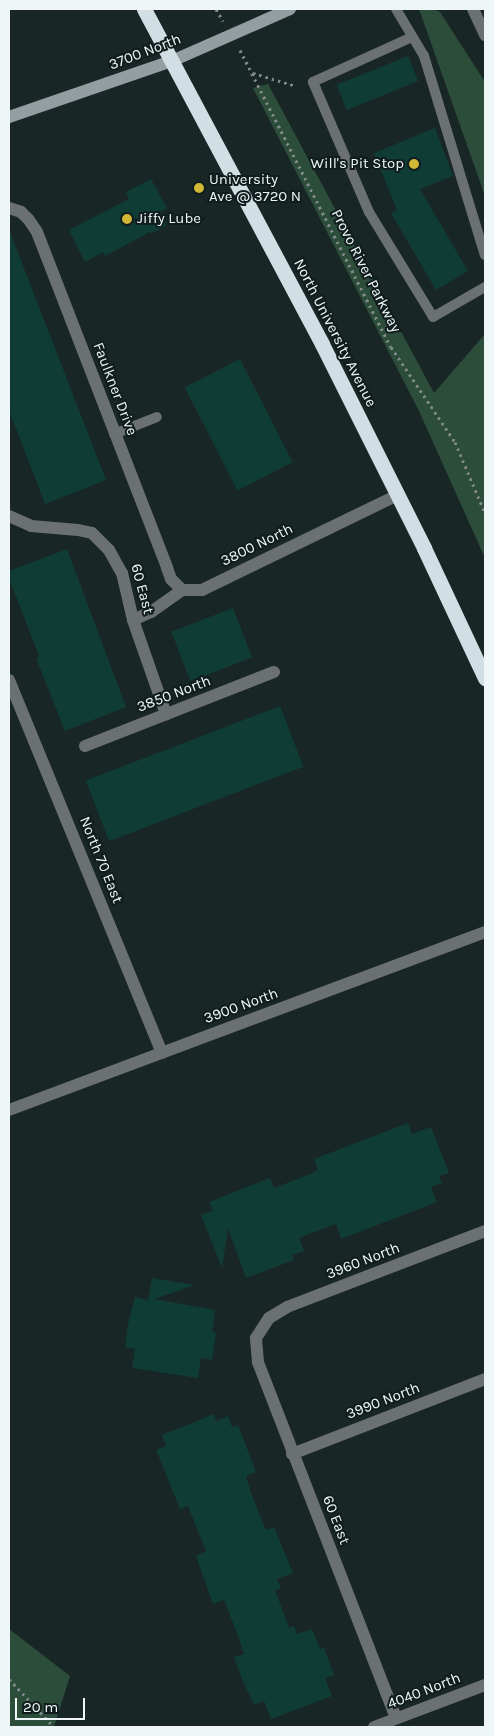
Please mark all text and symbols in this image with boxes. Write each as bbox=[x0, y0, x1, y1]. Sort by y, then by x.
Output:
street label: 3700 North bbox=[106, 30, 184, 74]
place label: Will's Pit Stop bbox=[311, 155, 404, 173]
marker: Will's Pit Stop bbox=[408, 158, 420, 170]
place label: University Ave @ 3720 N bbox=[209, 170, 301, 205]
marker: University Ave @ 3720 N bbox=[193, 182, 205, 194]
street label: Provo River Parkway bbox=[327, 206, 405, 336]
place label: Jiffy Lube bbox=[137, 210, 201, 228]
marker: Jiffy Lube bbox=[121, 213, 133, 225]
street label: North University Avenue bbox=[290, 256, 380, 410]
street label: Faulkner Drive bbox=[89, 340, 141, 438]
street label: 3800 North bbox=[218, 520, 296, 570]
street label: 60 East bbox=[127, 562, 157, 616]
street label: 3850 North bbox=[135, 672, 213, 716]
street label: North 70 East bbox=[75, 814, 127, 906]
street label: 3900 North bbox=[202, 984, 280, 1028]
street label: 3960 North bbox=[324, 1239, 402, 1283]
street label: 3990 North bbox=[344, 1379, 422, 1423]
street label: 60 East bbox=[318, 1493, 354, 1547]
street label: 4040 North bbox=[385, 1669, 463, 1713]
scale bar bbox=[18, 1688, 88, 1720]
text: 20 m bbox=[23, 1698, 58, 1716]

